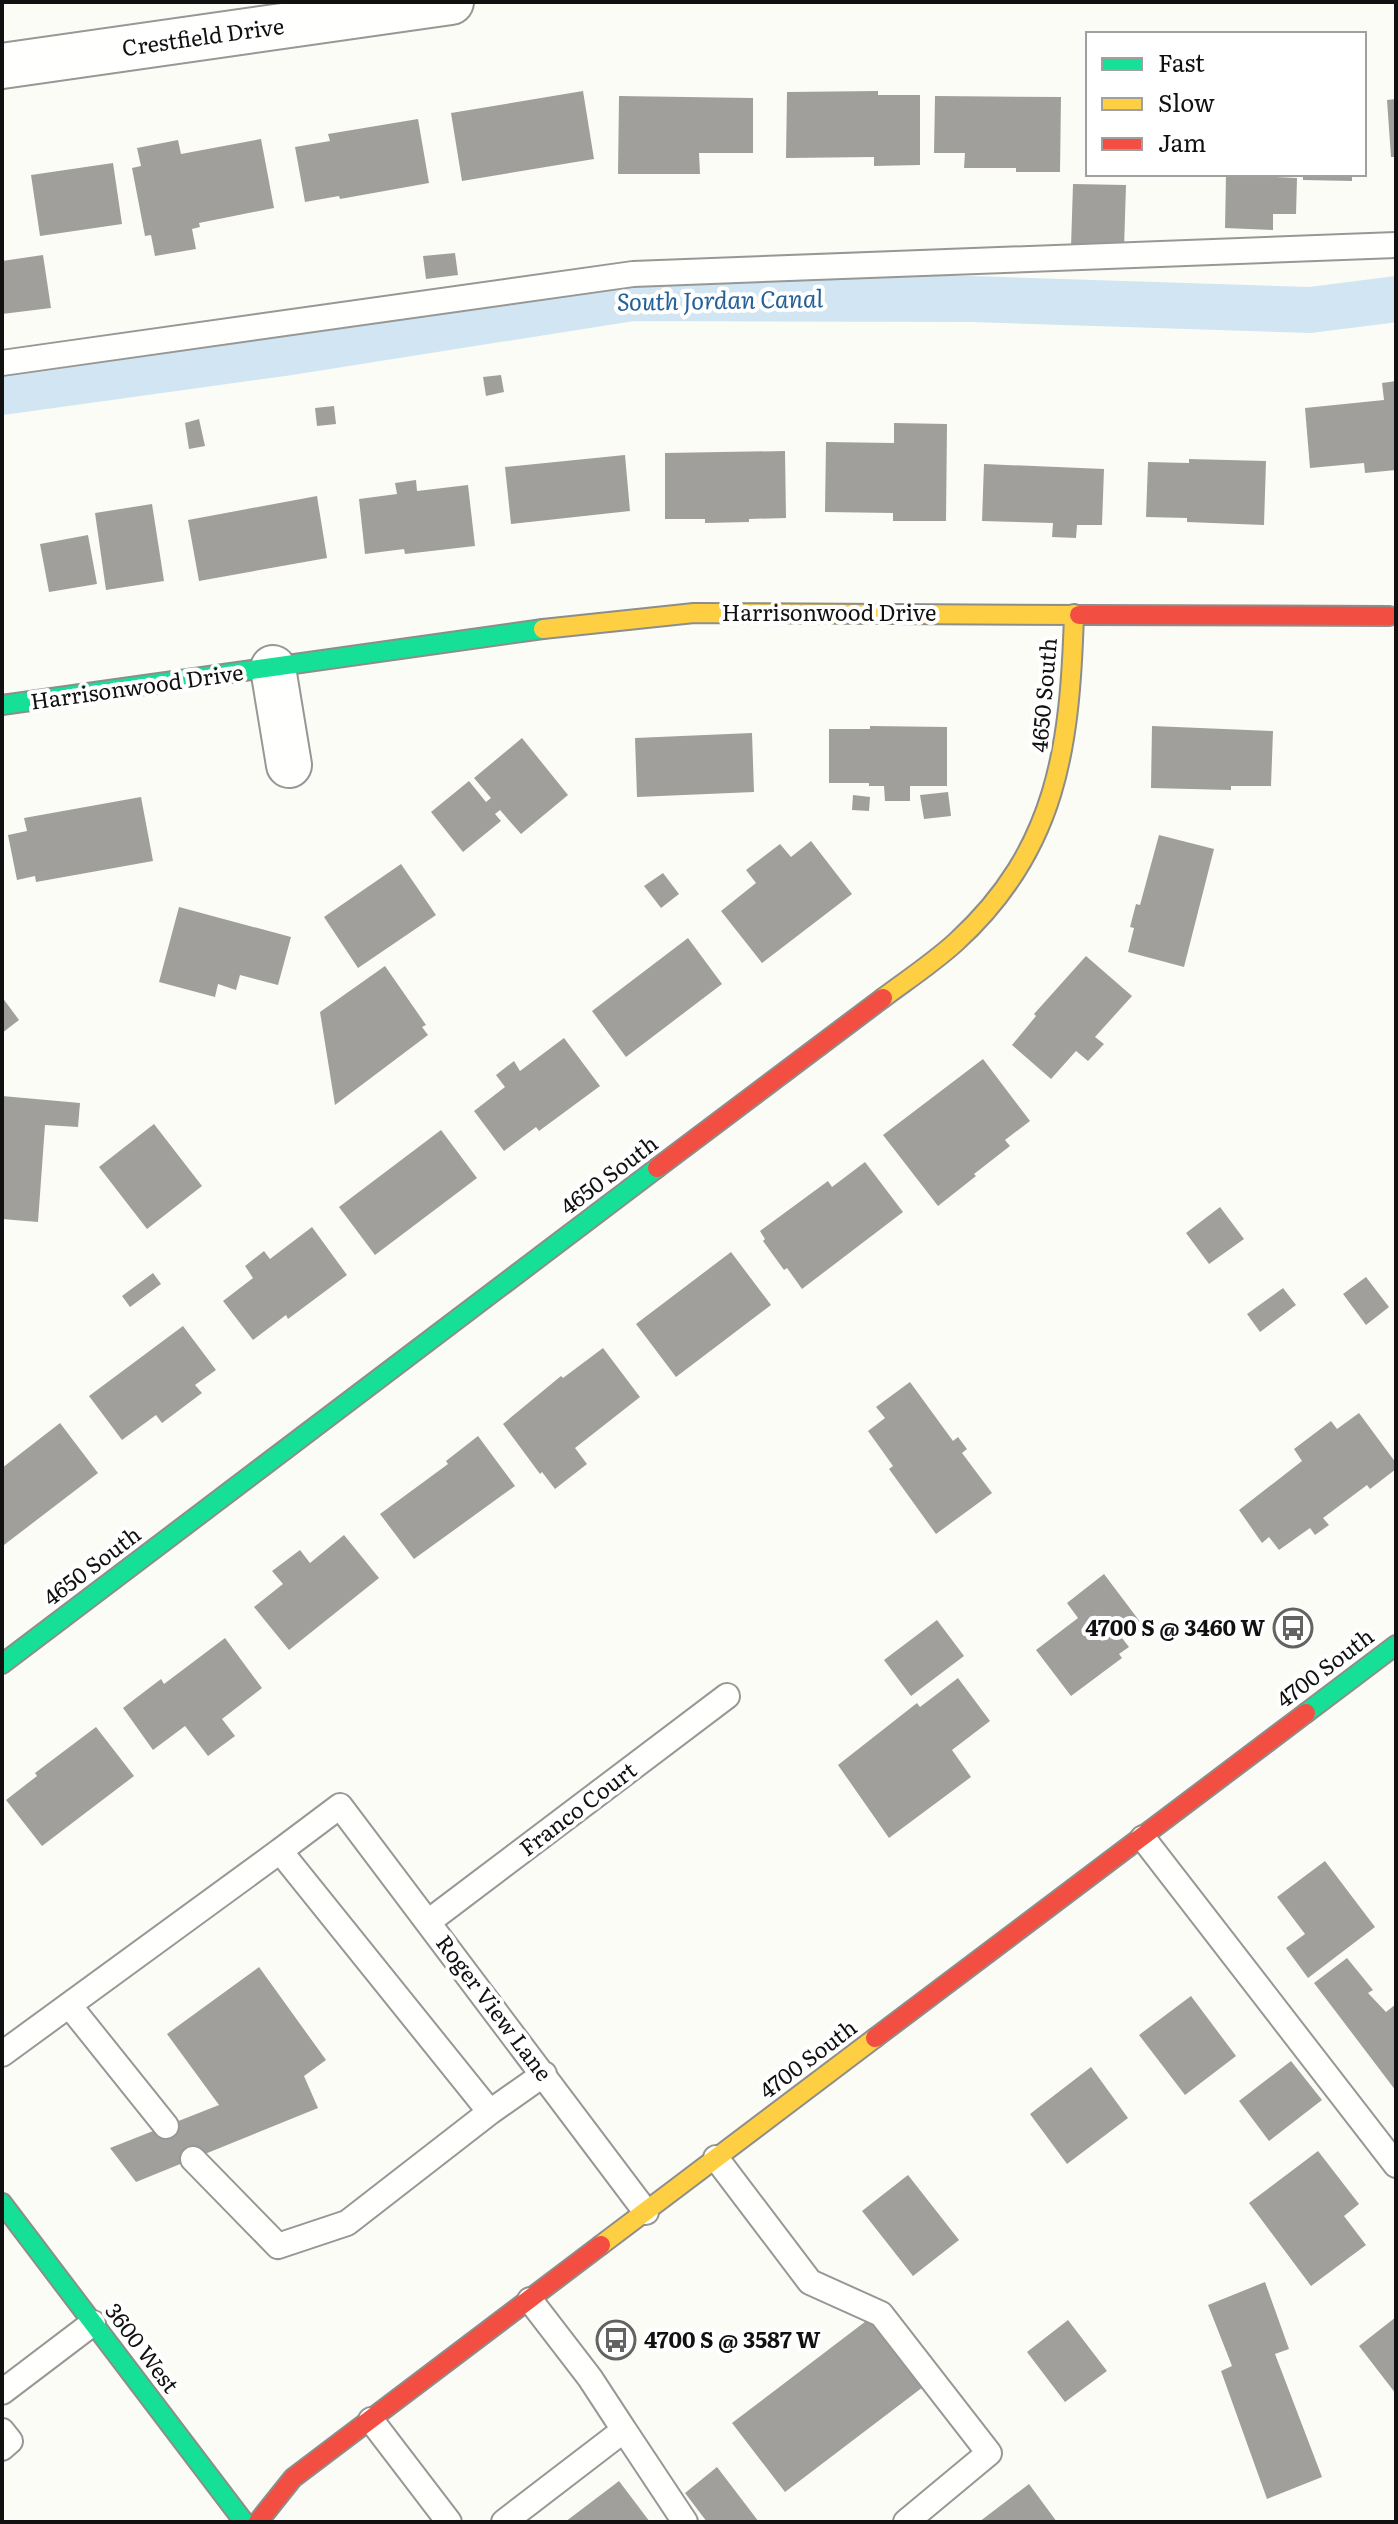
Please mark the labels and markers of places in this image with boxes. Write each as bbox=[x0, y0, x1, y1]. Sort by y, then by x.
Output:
bus stop icon: 4700 S @ 3460 W bbox=[1272, 1607, 1314, 1649]
place label: 4700 S @ 3460 W bbox=[1085, 1610, 1266, 1643]
bus stop icon: 4700 S @ 3587 W bbox=[595, 2319, 637, 2361]
place label: 4700 S @ 3587 W bbox=[644, 2322, 821, 2355]

